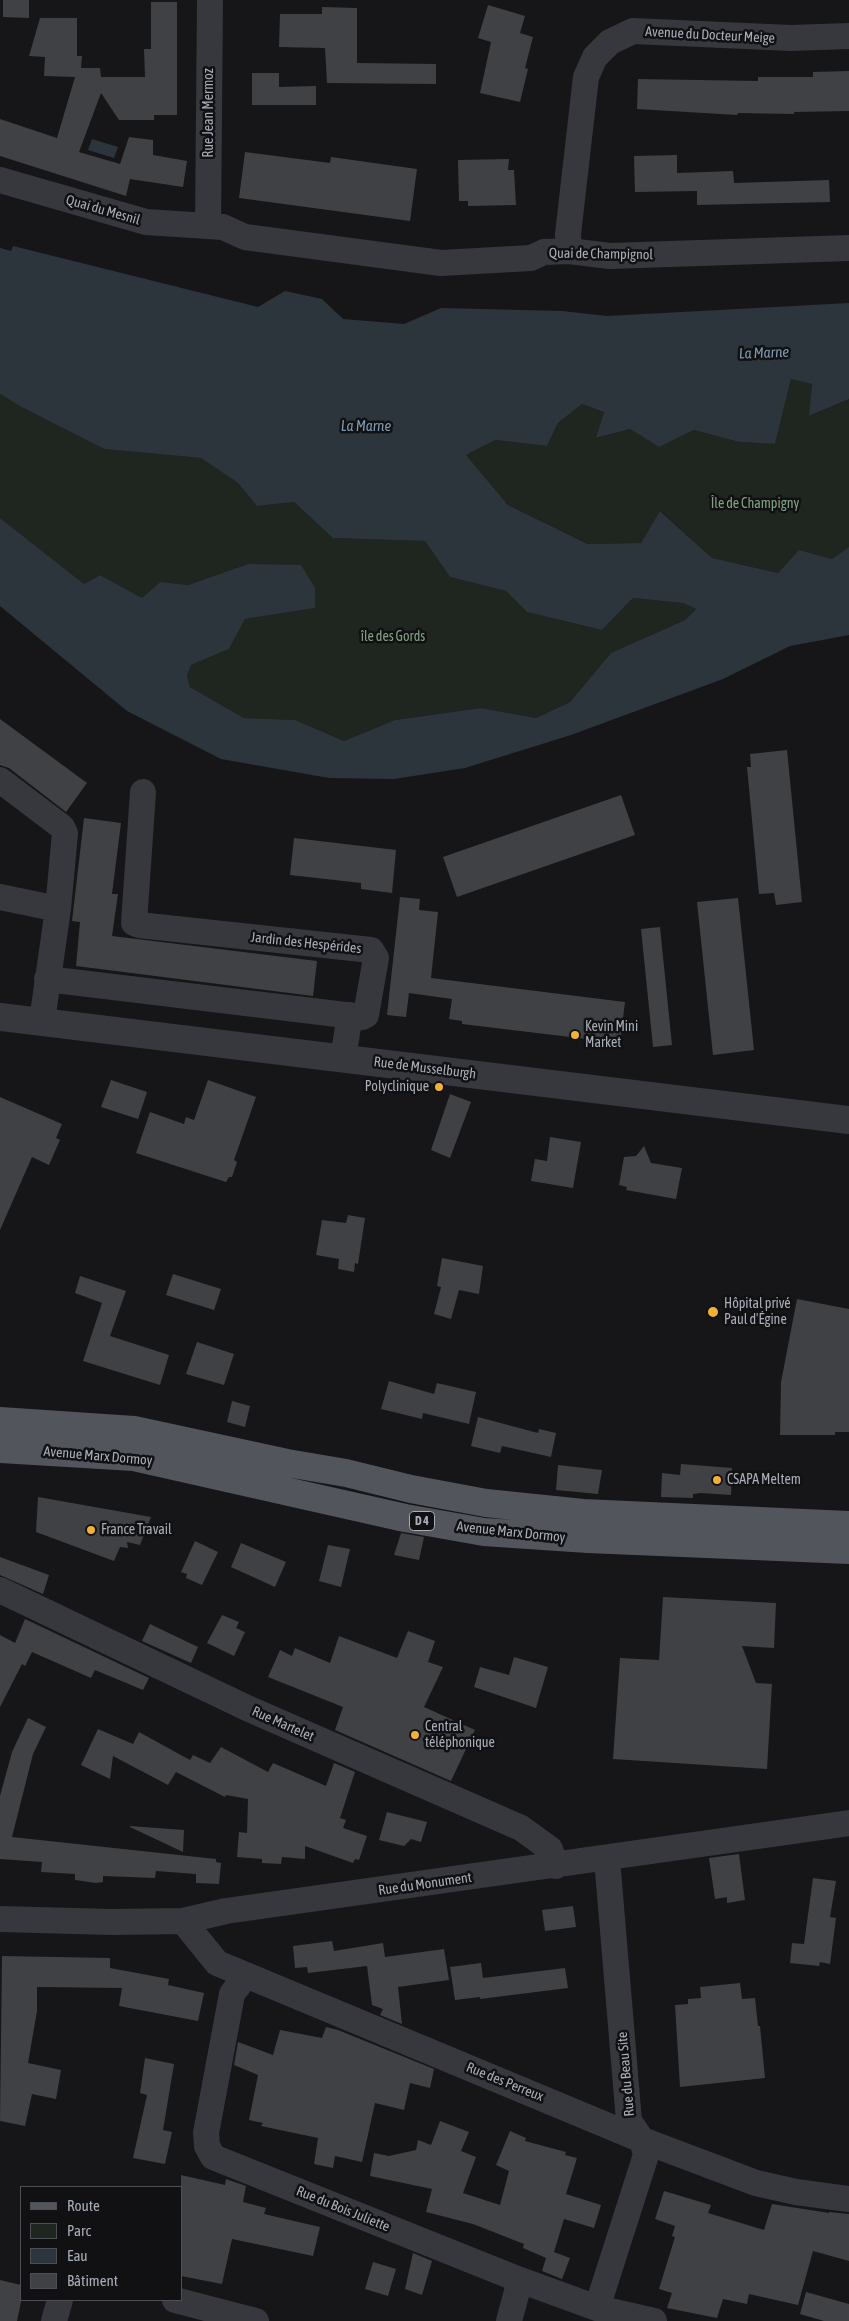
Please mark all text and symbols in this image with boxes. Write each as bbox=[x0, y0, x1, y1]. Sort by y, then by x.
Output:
street label: Avenue du Docteur Meige bbox=[645, 23, 775, 47]
street label: Rue Jean Mermoz bbox=[201, 68, 217, 158]
street label: Quai du Mesnil bbox=[64, 191, 142, 229]
street label: Quai de Champignol bbox=[549, 245, 653, 263]
water label: La Marne bbox=[739, 343, 789, 363]
water label: La Marne bbox=[341, 417, 391, 435]
park label: Île de Champigny bbox=[711, 496, 799, 512]
park label: île des Gords bbox=[361, 629, 425, 645]
street label: Jardin des Hespérides bbox=[250, 929, 362, 957]
place label: Kevin Mini Market bbox=[585, 1019, 638, 1052]
marker: Kevin Mini Market bbox=[569, 1029, 581, 1041]
street label: Rue de Musselburgh bbox=[373, 1053, 477, 1083]
place label: Polyclinique bbox=[365, 1079, 429, 1095]
marker: Polyclinique bbox=[433, 1081, 445, 1093]
place label: Hôpital privé Paul d'Égine bbox=[724, 1296, 791, 1328]
marker: Hôpital privé Paul d'Égine bbox=[706, 1305, 720, 1319]
street label: Avenue Marx Dormoy bbox=[43, 1443, 153, 1469]
place label: CSAPA Meltem bbox=[727, 1472, 801, 1488]
marker: CSAPA Meltem bbox=[711, 1474, 723, 1486]
road number: D 4 bbox=[410, 1512, 434, 1530]
street label: Avenue Marx Dormoy bbox=[456, 1518, 566, 1546]
place label: France Travail bbox=[101, 1522, 172, 1538]
marker: France Travail bbox=[85, 1524, 97, 1536]
street label: Rue Martelet bbox=[249, 1703, 317, 1745]
place label: Central téléphonique bbox=[425, 1719, 495, 1751]
marker: Central téléphonique bbox=[409, 1729, 421, 1741]
street label: Rue du Monument bbox=[377, 1869, 473, 1899]
street label: Rue du Beau Site bbox=[614, 2031, 638, 2117]
street label: Rue des Perreux bbox=[464, 2059, 546, 2105]
street label: Rue du Bois Juliette bbox=[294, 2183, 392, 2235]
legend bbox=[20, 2186, 182, 2301]
text: Route bbox=[67, 2197, 100, 2214]
text: Parc bbox=[67, 2222, 91, 2239]
text: Eau bbox=[67, 2247, 88, 2264]
text: Bâtiment bbox=[67, 2272, 118, 2289]

